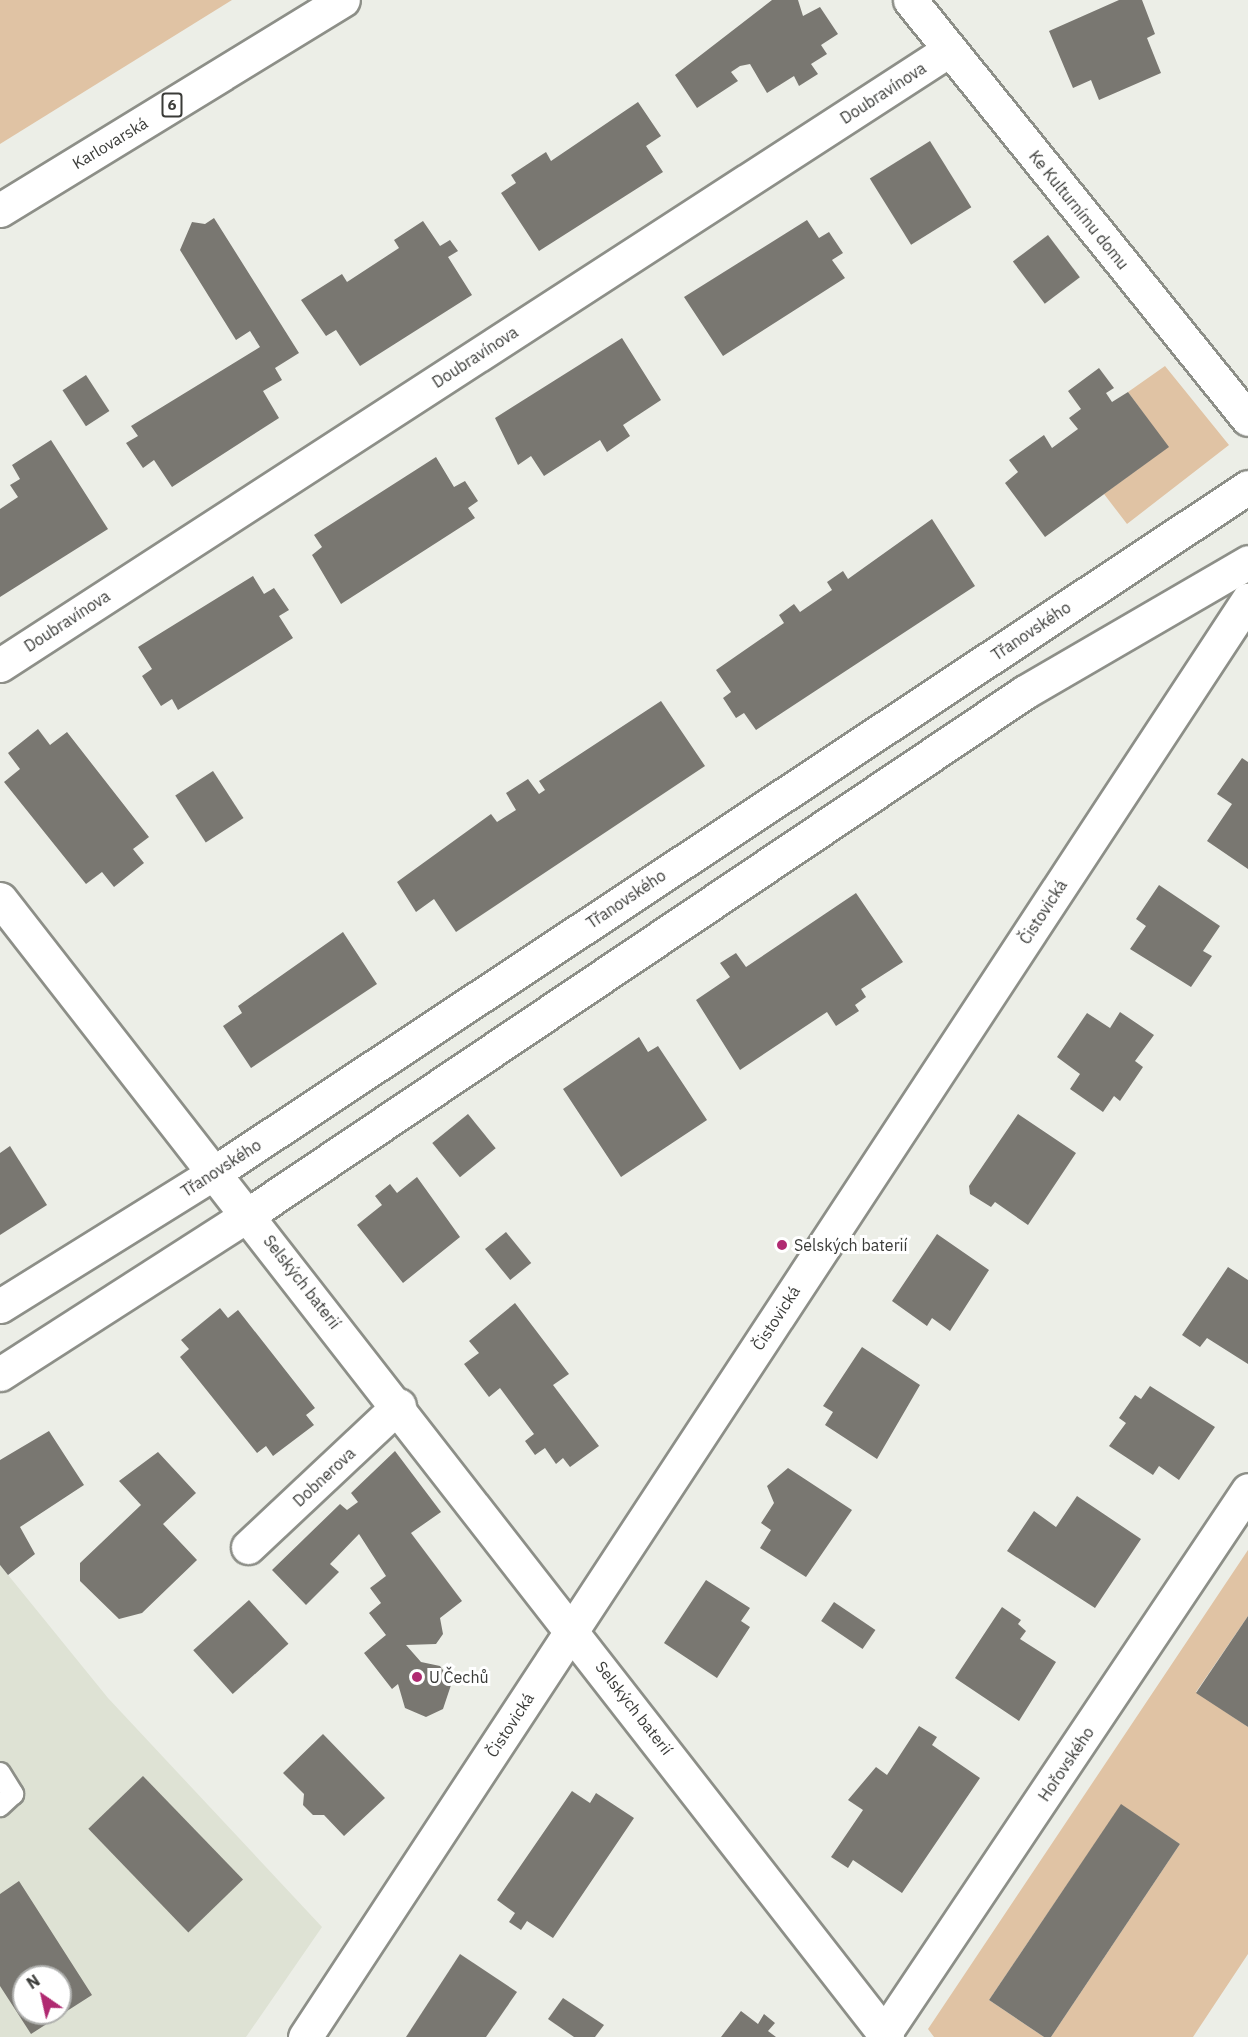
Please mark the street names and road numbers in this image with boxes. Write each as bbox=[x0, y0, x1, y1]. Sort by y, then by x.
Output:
street label: Doubravínova bbox=[837, 58, 929, 128]
road number: 6 bbox=[162, 93, 182, 117]
street label: Karlovarská bbox=[69, 113, 151, 173]
street label: Ke Kulturnímu domu bbox=[1025, 147, 1133, 273]
street label: Doubravínova bbox=[429, 322, 521, 392]
street label: Doubravínova bbox=[21, 586, 113, 656]
street label: Třanovského bbox=[988, 597, 1074, 665]
street label: Třanovského bbox=[583, 865, 669, 933]
street label: Čistovická bbox=[1015, 876, 1071, 948]
street label: Třanovského bbox=[177, 1135, 265, 1201]
street label: Selských baterií bbox=[259, 1231, 345, 1333]
street label: Čistovická bbox=[748, 1282, 804, 1354]
street label: Dobnerova bbox=[289, 1443, 359, 1511]
street label: Selských baterií bbox=[591, 1657, 677, 1759]
street label: Čistovická bbox=[482, 1689, 538, 1761]
street label: Hořovského bbox=[1034, 1723, 1098, 1805]

